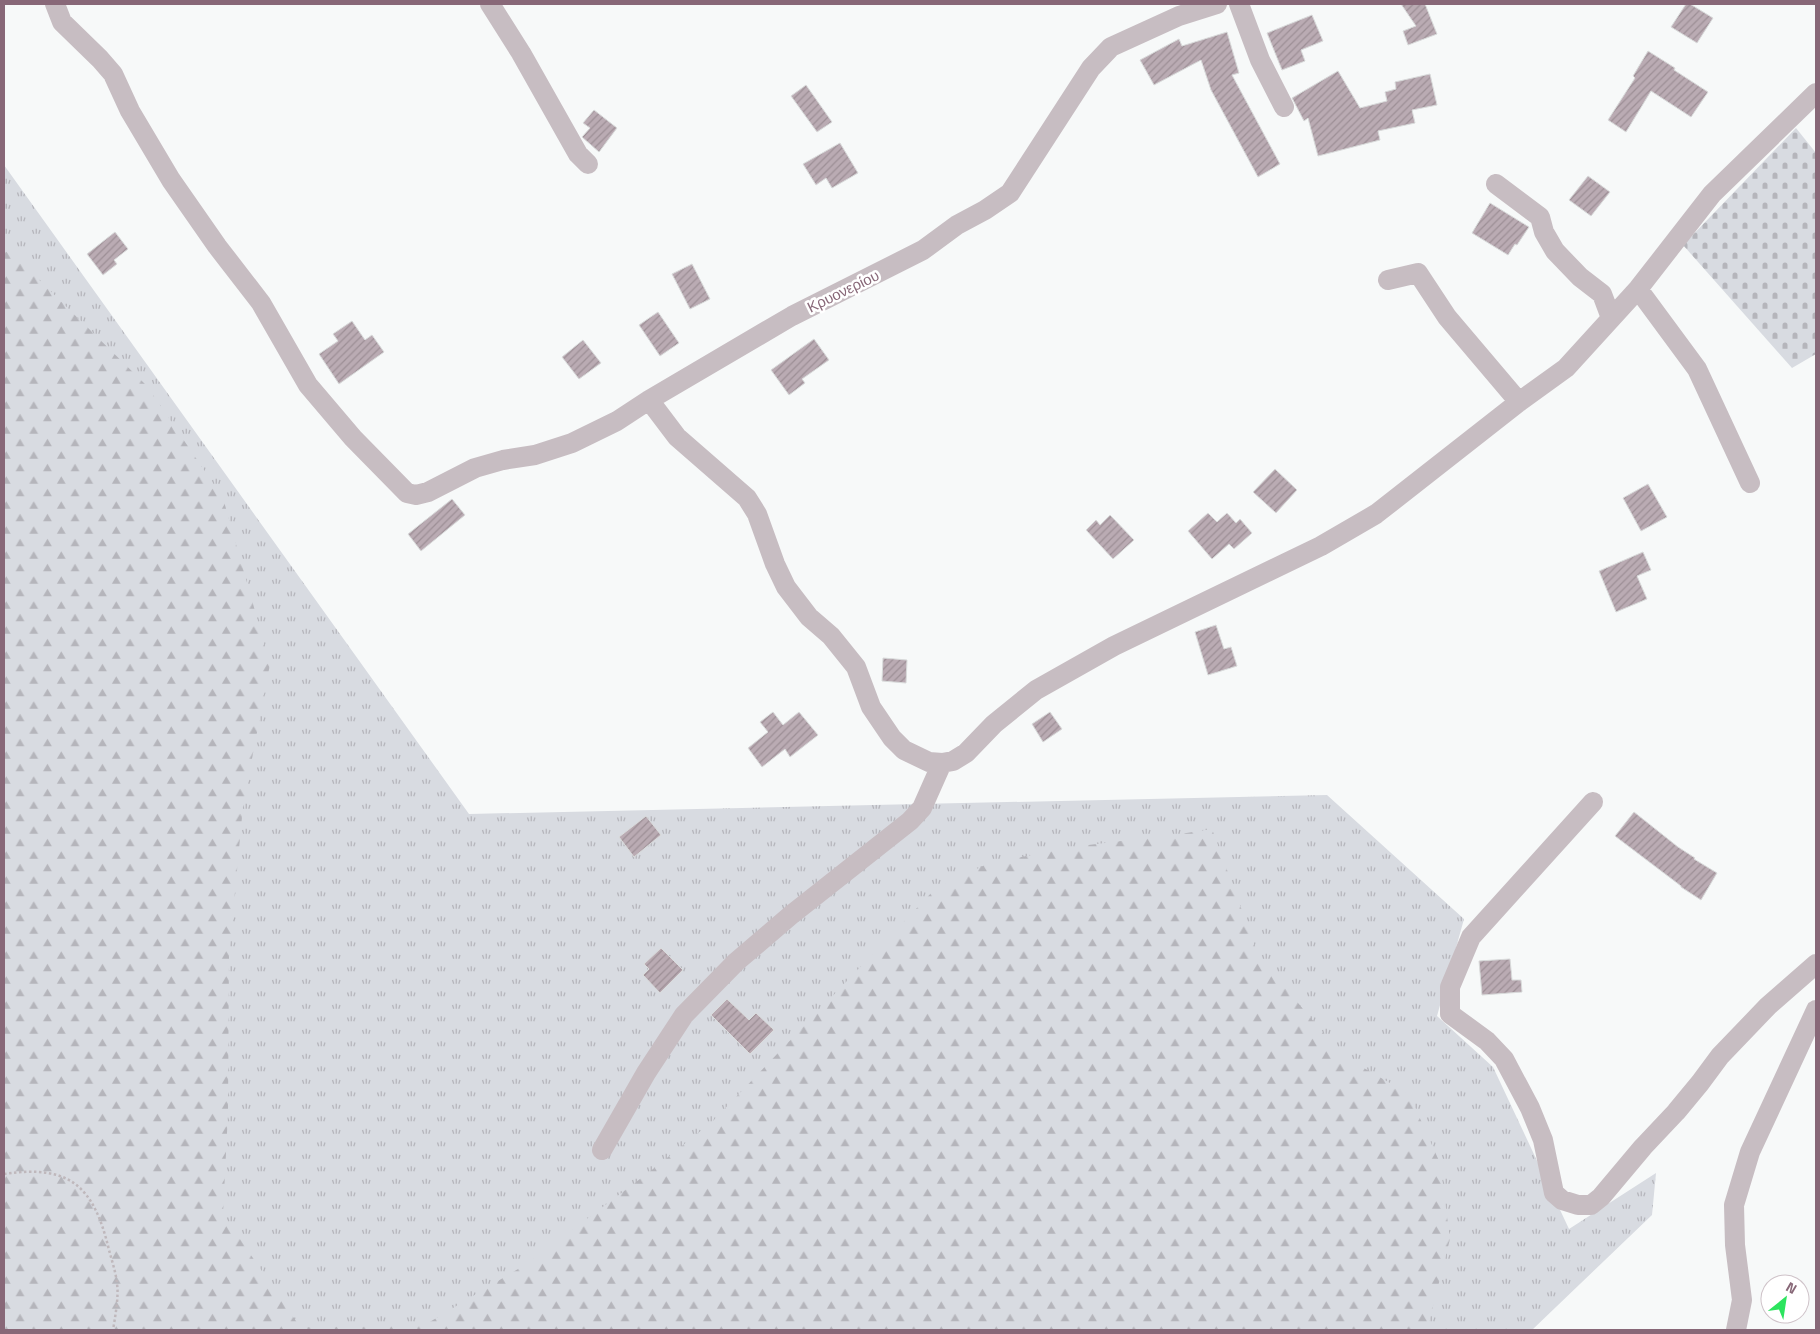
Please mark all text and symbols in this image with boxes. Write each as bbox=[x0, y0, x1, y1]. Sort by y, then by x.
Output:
street label: Κρυονερίου bbox=[803, 264, 883, 318]
north arrow bbox=[1760, 1274, 1810, 1324]
text: N bbox=[1782, 1276, 1801, 1299]

